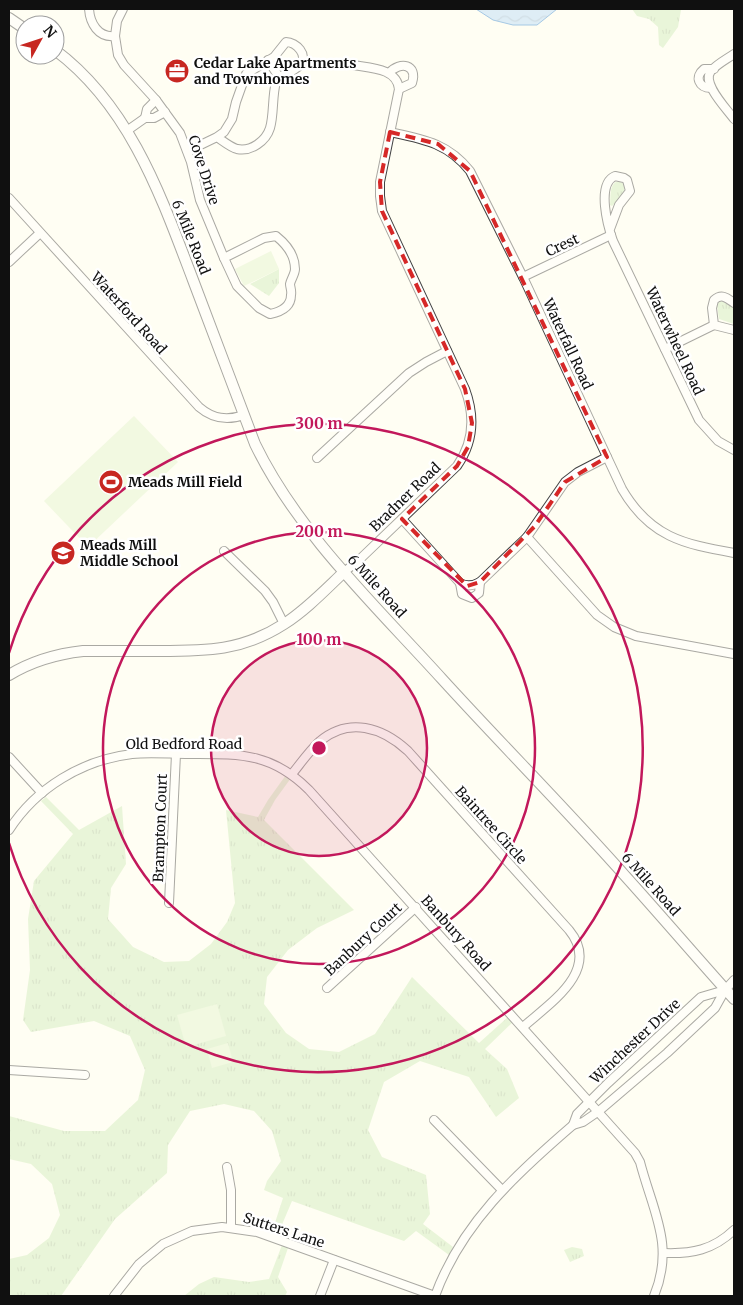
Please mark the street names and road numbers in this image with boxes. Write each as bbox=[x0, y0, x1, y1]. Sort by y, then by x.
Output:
street label: Cove Drive bbox=[184, 133, 224, 207]
street label: 6 Mile Road bbox=[168, 197, 214, 278]
street label: Crest bbox=[542, 229, 582, 260]
street label: Waterford Road bbox=[87, 267, 171, 358]
street label: Waterwheel Road bbox=[642, 283, 708, 398]
street label: Waterfall Road bbox=[539, 295, 597, 393]
street label: Bradner Road bbox=[366, 458, 445, 535]
street label: 6 Mile Road bbox=[344, 551, 411, 622]
street label: Old Bedford Road bbox=[126, 735, 243, 753]
street label: Brampton Court bbox=[149, 773, 171, 883]
street label: Baintree Circle bbox=[451, 782, 531, 868]
street label: 6 Mile Road bbox=[618, 849, 685, 920]
street label: Banbury Road bbox=[417, 892, 495, 975]
street label: Banbury Court bbox=[321, 898, 406, 979]
street label: Winchester Drive bbox=[586, 995, 684, 1088]
street label: Sutters Lane bbox=[241, 1208, 327, 1252]

